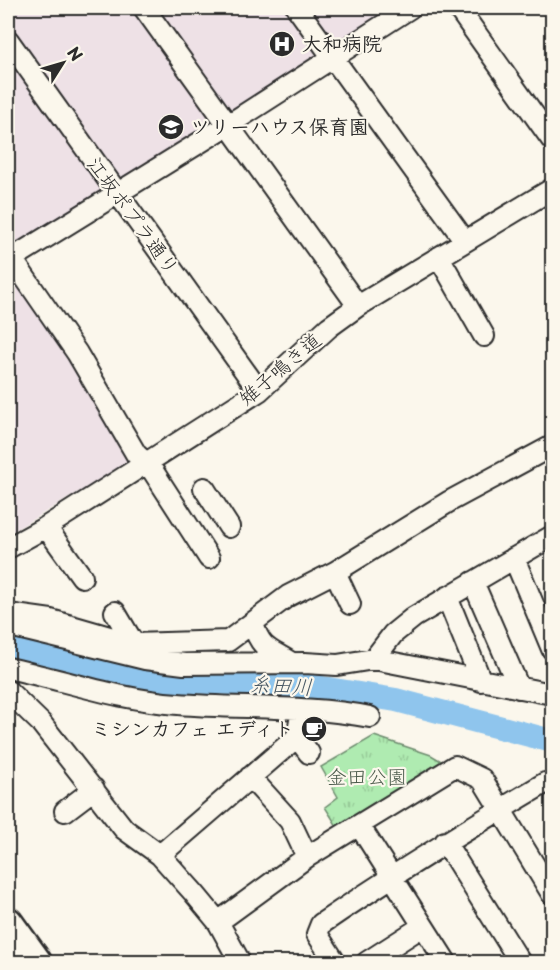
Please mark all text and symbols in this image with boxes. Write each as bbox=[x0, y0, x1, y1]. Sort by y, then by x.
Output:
place label: 大和病院 bbox=[302, 28, 382, 58]
hospital icon: 大和病院 bbox=[267, 29, 297, 59]
north arrow bbox=[33, 33, 93, 93]
text: N bbox=[62, 41, 89, 66]
place label: ツリーハウス保育園 bbox=[190, 111, 369, 141]
school or university icon: ツリーハウス保育園 bbox=[156, 112, 186, 142]
street label: 江坂ポプラ通り bbox=[81, 150, 187, 281]
street label: 雉子鳴き道 bbox=[231, 325, 327, 412]
water label: 糸田川 bbox=[249, 666, 313, 702]
place label: ミシンカフェ エディト bbox=[91, 713, 294, 743]
cafe icon: ミシンカフェ エディト bbox=[299, 714, 329, 744]
park label: 金田公園 bbox=[327, 761, 407, 791]

